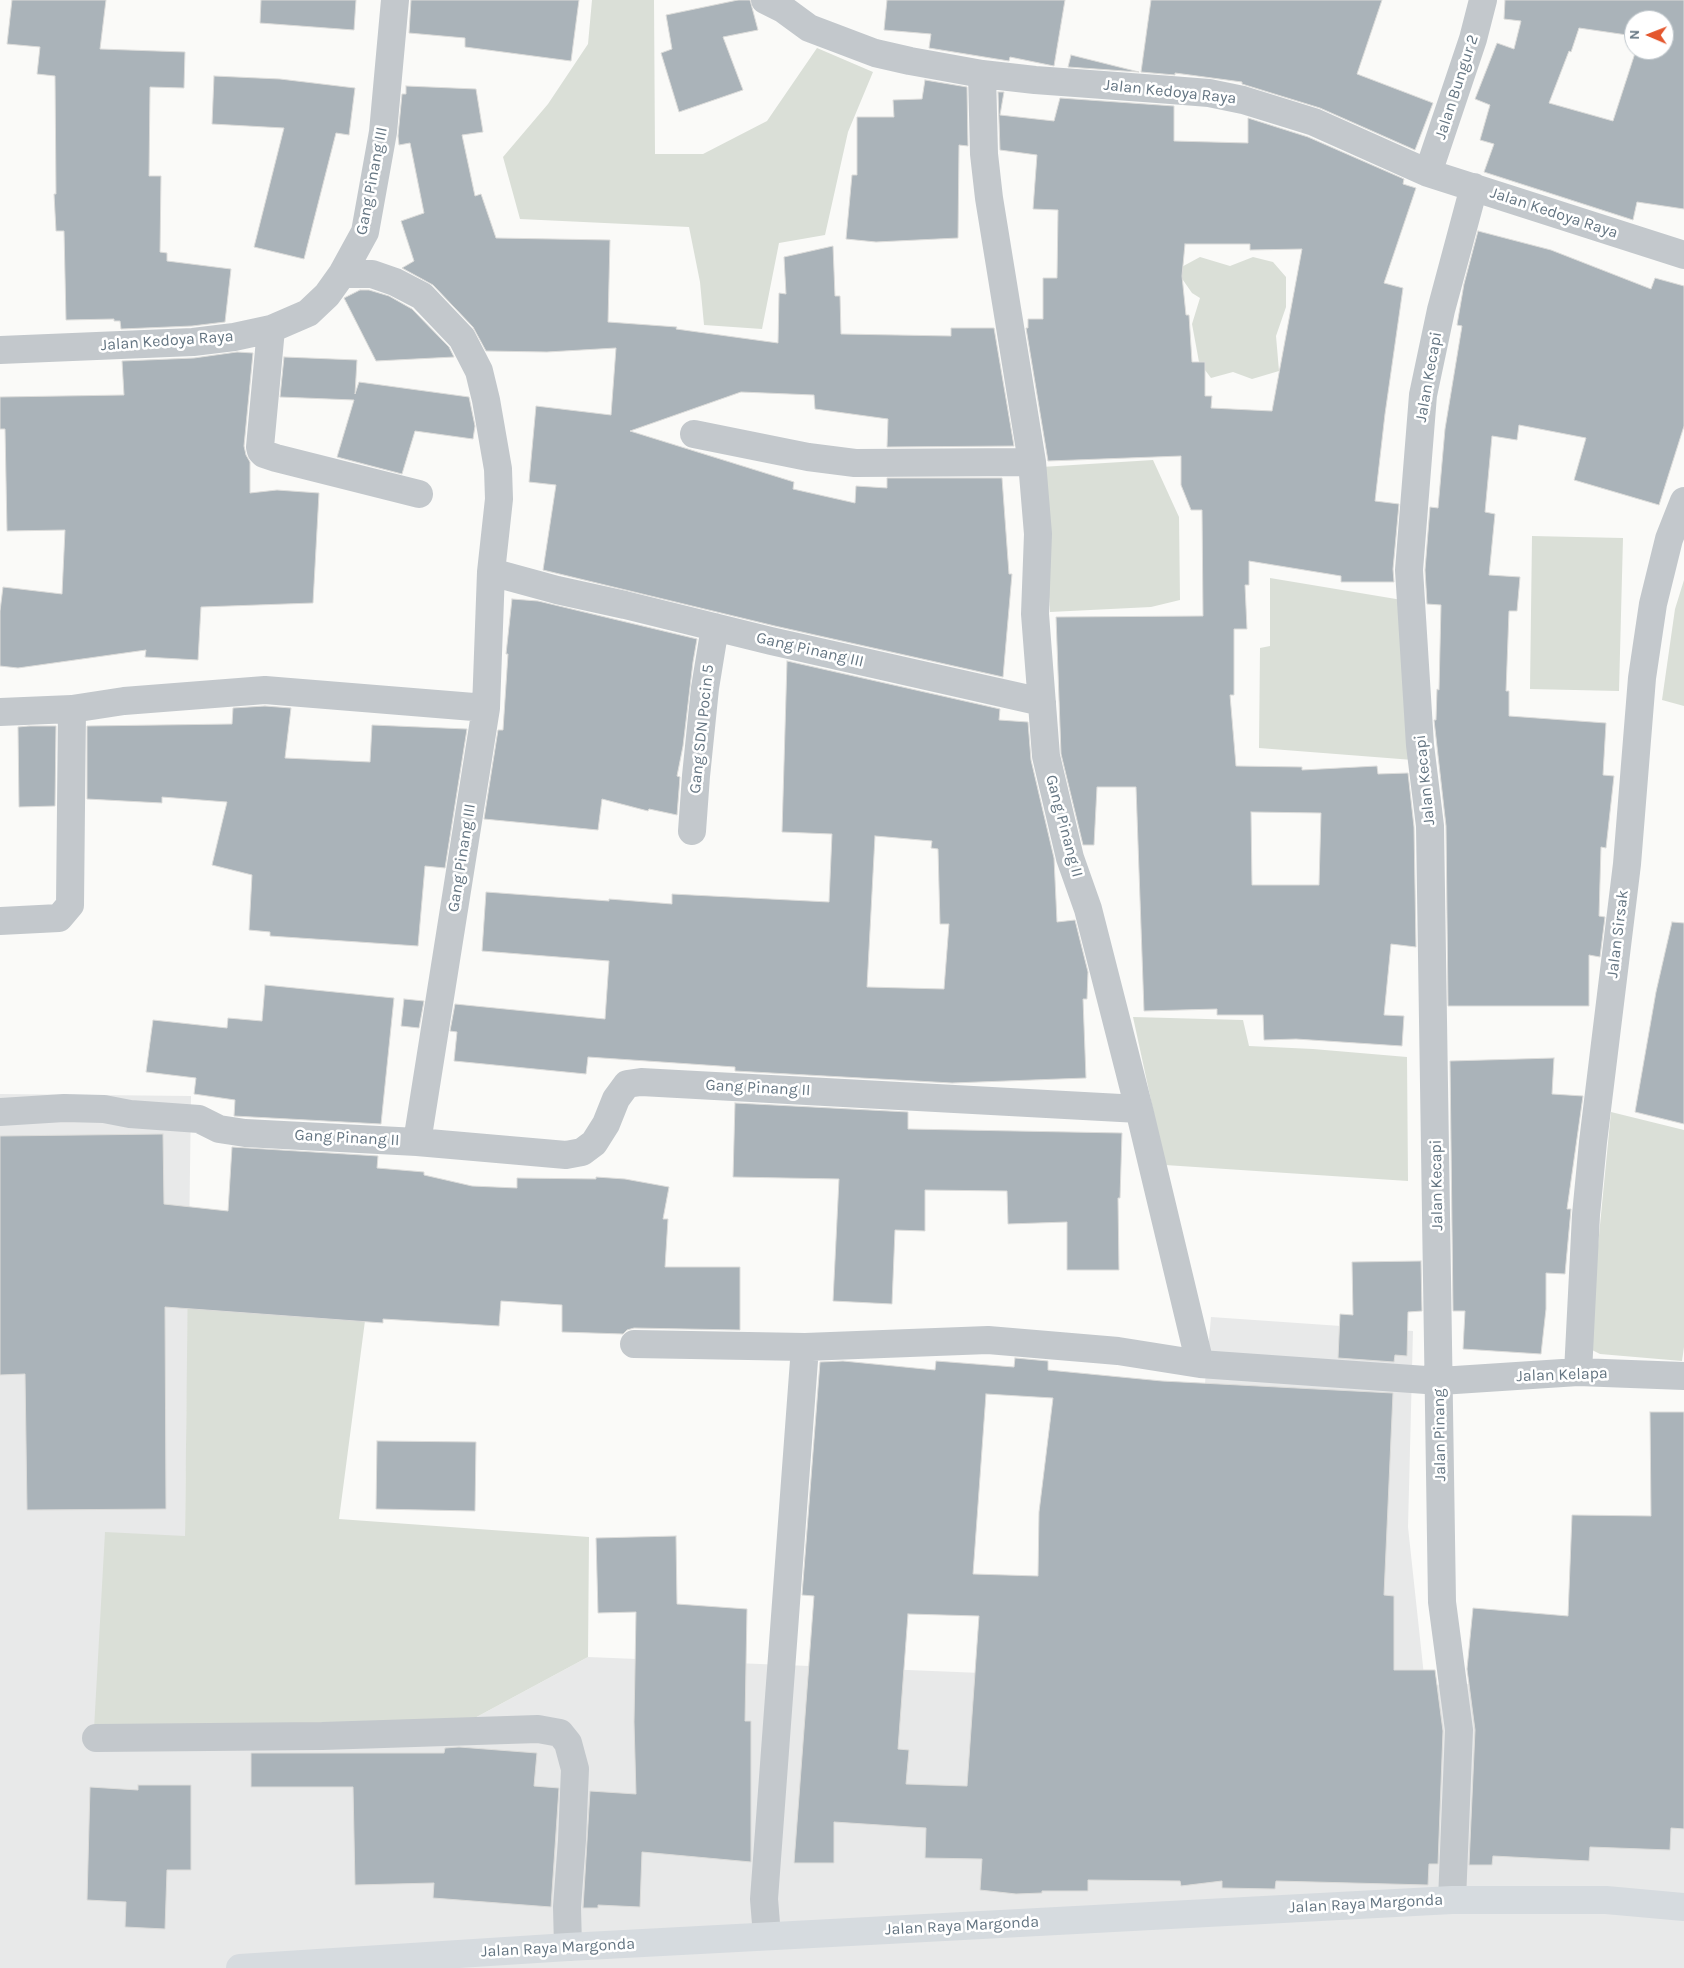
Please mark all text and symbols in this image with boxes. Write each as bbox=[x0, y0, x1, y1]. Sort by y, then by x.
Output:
north arrow bbox=[1624, 10, 1674, 60]
text: N bbox=[1626, 30, 1643, 40]
street label: Jalan Bungur 2 bbox=[1431, 32, 1483, 142]
street label: Jalan Kedoya Raya bbox=[1103, 75, 1237, 109]
street label: Gang Pinang III bbox=[352, 125, 392, 237]
street label: Jalan Kedoya Raya bbox=[1488, 183, 1620, 243]
street label: Jalan Kedoya Raya bbox=[100, 327, 234, 355]
street label: Jalan Kecapi bbox=[1412, 330, 1446, 424]
street label: Gang Pinang III bbox=[754, 628, 866, 672]
street label: Gang SDN Pocin 5 bbox=[686, 664, 718, 794]
street label: Jalan Kecapi bbox=[1411, 734, 1439, 826]
street label: Gang Pinang II bbox=[1041, 773, 1087, 879]
street label: Gang Pinang III bbox=[444, 802, 480, 914]
street label: Jalan Sirsak bbox=[1603, 889, 1633, 979]
street label: Gang Pinang II bbox=[705, 1076, 811, 1100]
street label: Gang Pinang II bbox=[294, 1126, 400, 1150]
street label: Jalan Kecapi bbox=[1427, 1139, 1447, 1231]
street label: Jalan Kelapa bbox=[1516, 1364, 1608, 1386]
street label: Jalan Pinang bbox=[1430, 1388, 1450, 1482]
street label: Jalan Raya Margonda bbox=[1288, 1890, 1444, 1918]
street label: Jalan Raya Margonda bbox=[884, 1912, 1040, 1940]
street label: Jalan Raya Margonda bbox=[480, 1934, 636, 1962]

